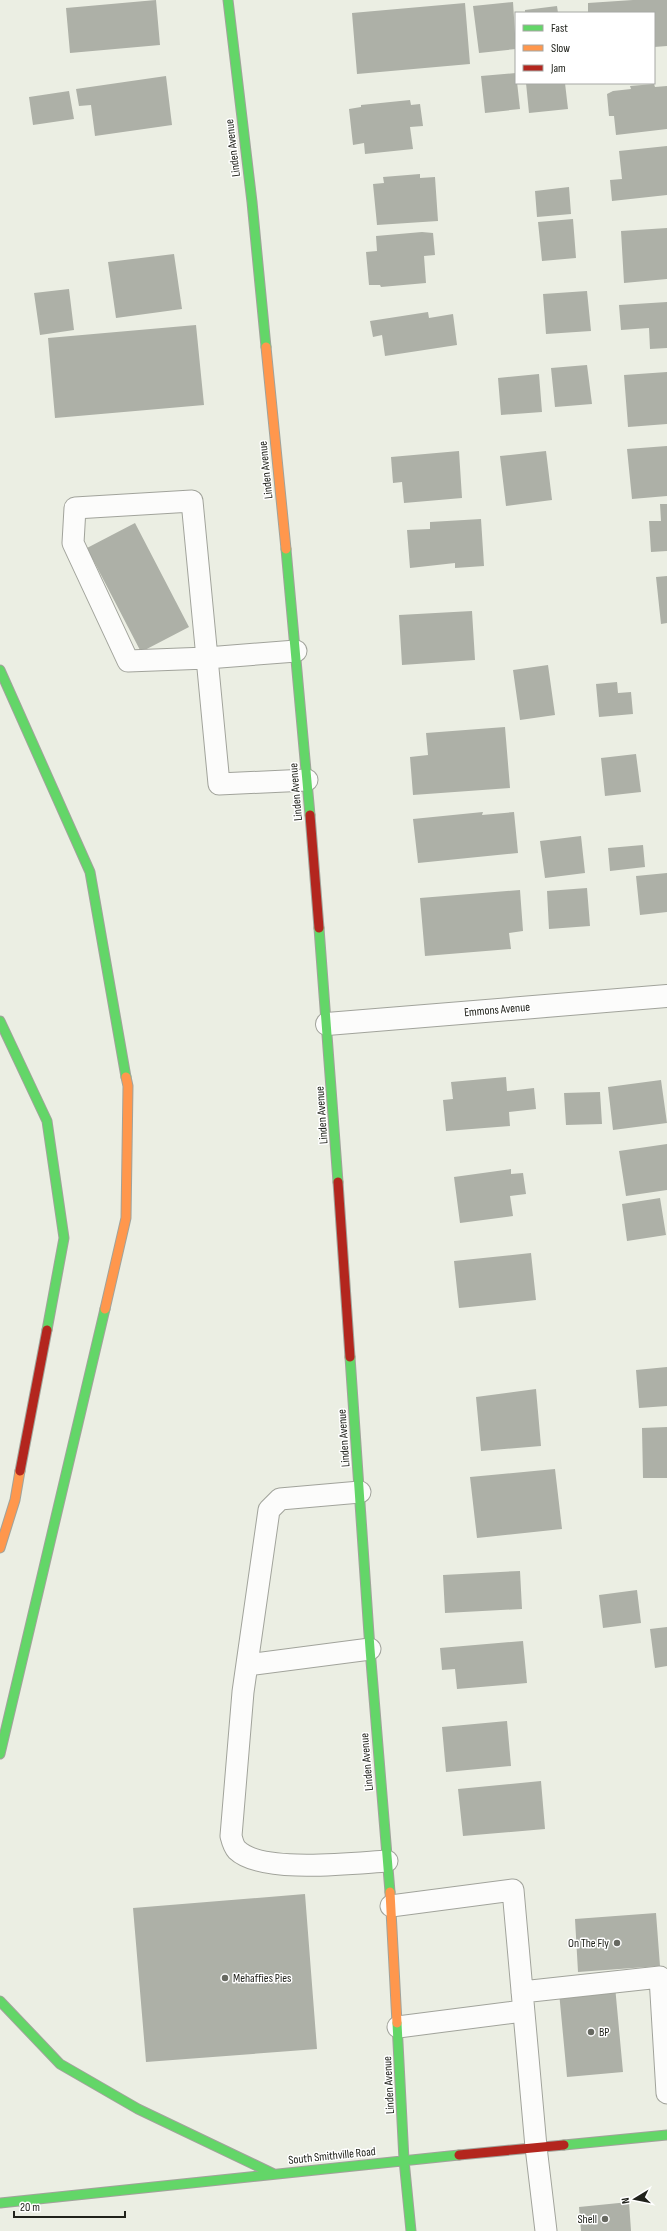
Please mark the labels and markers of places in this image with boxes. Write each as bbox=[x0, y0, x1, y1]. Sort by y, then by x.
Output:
place label: On The Fly bbox=[568, 1936, 609, 1951]
marker: On The Fly bbox=[612, 1938, 622, 1948]
place label: Mehaffies Pies bbox=[233, 1971, 291, 1986]
marker: Mehaffies Pies bbox=[220, 1973, 230, 1983]
place label: BP bbox=[599, 2025, 609, 2040]
marker: BP bbox=[586, 2027, 596, 2037]
place label: Shell bbox=[577, 2212, 597, 2227]
marker: Shell bbox=[600, 2214, 610, 2224]

